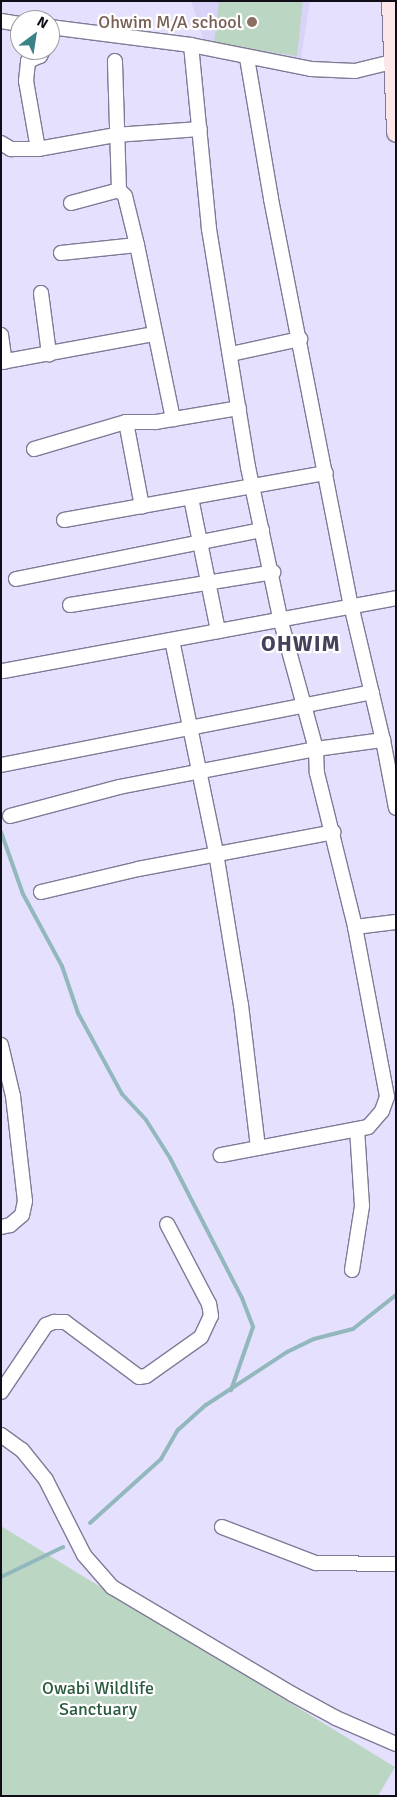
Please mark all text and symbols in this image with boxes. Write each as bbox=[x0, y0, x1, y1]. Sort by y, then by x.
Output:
north arrow bbox=[10, 10, 60, 60]
place label: Ohwim M/A school bbox=[98, 11, 242, 33]
text: N bbox=[34, 13, 51, 32]
marker: Ohwim M/A school bbox=[246, 16, 258, 28]
district label: OHWIM bbox=[260, 631, 342, 657]
park label: Owabi Wildlife Sanctuary bbox=[42, 1678, 154, 1720]

